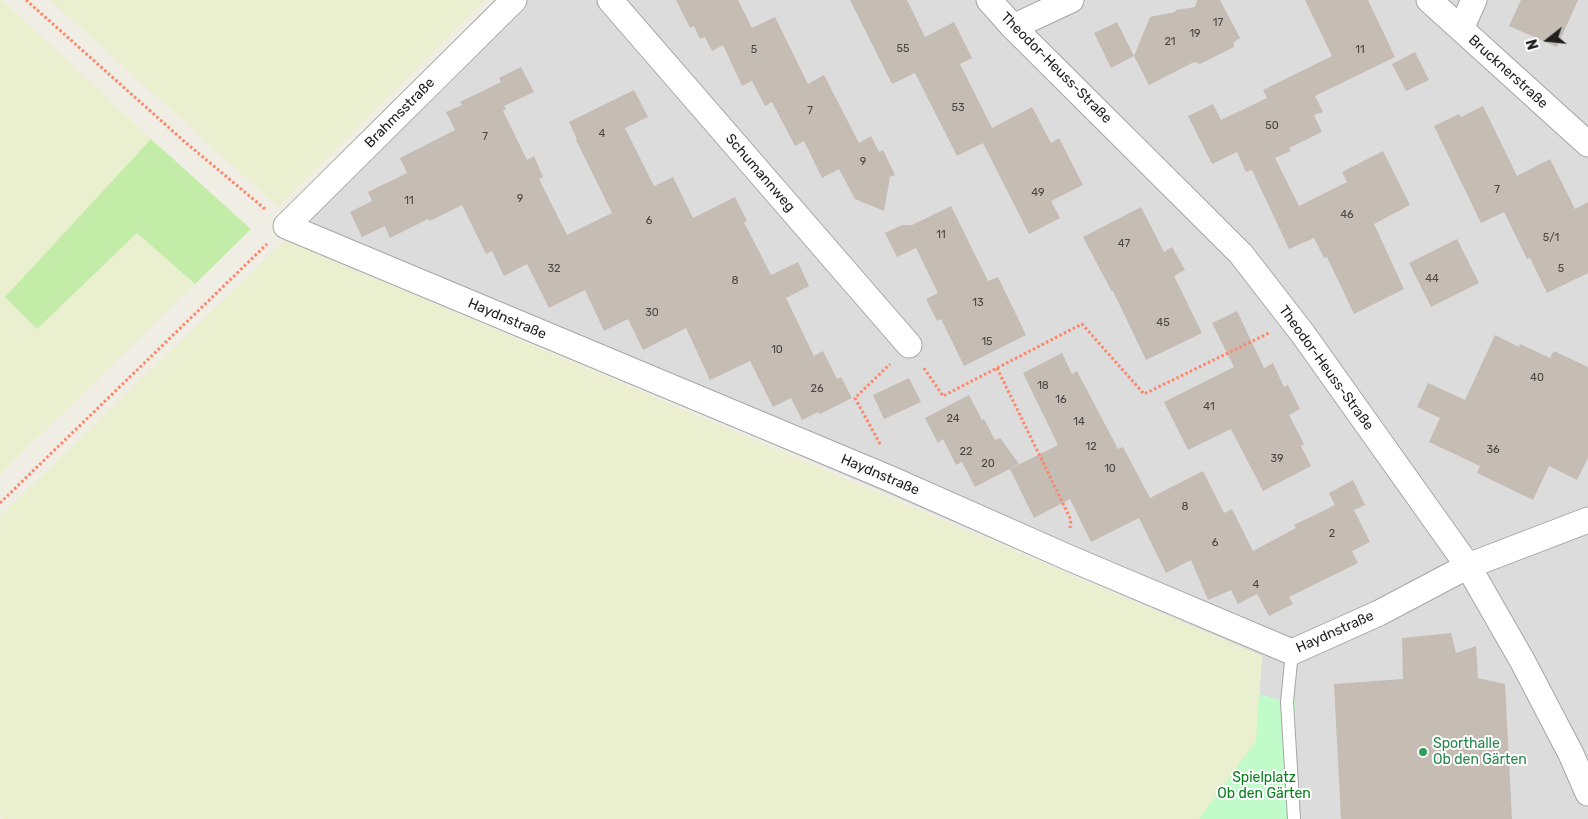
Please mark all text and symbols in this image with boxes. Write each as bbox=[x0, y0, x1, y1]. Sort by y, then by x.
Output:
street label: Theodor-Heuss-Straße bbox=[997, 9, 1115, 127]
north arrow bbox=[1523, 15, 1573, 65]
house number: 17 bbox=[1213, 16, 1223, 30]
house number: 19 bbox=[1189, 27, 1201, 41]
street label: Brucknerstraße bbox=[1465, 32, 1551, 112]
house number: 21 bbox=[1164, 35, 1176, 49]
text: N bbox=[1524, 37, 1543, 51]
house number: 55 bbox=[896, 42, 910, 56]
house number: 5 bbox=[751, 43, 757, 57]
house number: 11 bbox=[1355, 43, 1365, 57]
street label: Brahmsstraße bbox=[362, 75, 438, 151]
house number: 53 bbox=[951, 101, 965, 115]
house number: 7 bbox=[807, 104, 813, 118]
house number: 50 bbox=[1265, 119, 1279, 133]
house number: 4 bbox=[599, 127, 605, 141]
house number: 7 bbox=[482, 130, 488, 144]
street label: Schumannweg bbox=[722, 131, 798, 215]
house number: 9 bbox=[860, 155, 866, 169]
house number: 7 bbox=[1494, 183, 1500, 197]
house number: 49 bbox=[1031, 186, 1045, 200]
house number: 9 bbox=[517, 192, 523, 206]
house number: 11 bbox=[404, 194, 414, 208]
house number: 46 bbox=[1340, 208, 1354, 222]
house number: 6 bbox=[646, 214, 652, 228]
house number: 11 bbox=[936, 228, 946, 242]
house number: 5/1 bbox=[1543, 231, 1559, 245]
house number: 47 bbox=[1118, 237, 1130, 251]
house number: 32 bbox=[547, 262, 561, 276]
house number: 5 bbox=[1558, 262, 1564, 276]
house number: 44 bbox=[1425, 272, 1439, 286]
house number: 8 bbox=[732, 274, 738, 288]
street label: Haydnstraße bbox=[465, 295, 549, 343]
house number: 13 bbox=[972, 296, 984, 310]
street label: Theodor-Heuss-Straße bbox=[1275, 302, 1377, 434]
house number: 30 bbox=[645, 306, 659, 320]
house number: 45 bbox=[1156, 316, 1170, 330]
house number: 15 bbox=[981, 335, 993, 349]
house number: 10 bbox=[771, 343, 783, 357]
house number: 40 bbox=[1530, 371, 1544, 385]
house number: 18 bbox=[1037, 379, 1049, 393]
house number: 26 bbox=[810, 382, 824, 396]
house number: 16 bbox=[1055, 393, 1067, 407]
house number: 41 bbox=[1203, 400, 1215, 414]
house number: 24 bbox=[946, 412, 960, 426]
house number: 14 bbox=[1073, 415, 1085, 429]
house number: 12 bbox=[1085, 440, 1097, 454]
house number: 36 bbox=[1486, 443, 1500, 457]
house number: 22 bbox=[960, 445, 972, 459]
street label: Haydnstraße bbox=[838, 451, 922, 499]
house number: 39 bbox=[1270, 452, 1284, 466]
house number: 20 bbox=[981, 457, 995, 471]
house number: 10 bbox=[1104, 462, 1116, 476]
house number: 8 bbox=[1182, 500, 1188, 514]
house number: 2 bbox=[1329, 527, 1335, 541]
house number: 6 bbox=[1212, 536, 1218, 550]
house number: 4 bbox=[1253, 578, 1259, 592]
street label: Haydnstraße bbox=[1293, 607, 1377, 657]
place label: Sporthalle Ob den Gärten bbox=[1433, 736, 1527, 769]
marker: Sporthalle Ob den Gärten bbox=[1417, 746, 1429, 758]
park label: Spielplatz Ob den Gärten bbox=[1217, 770, 1311, 802]

